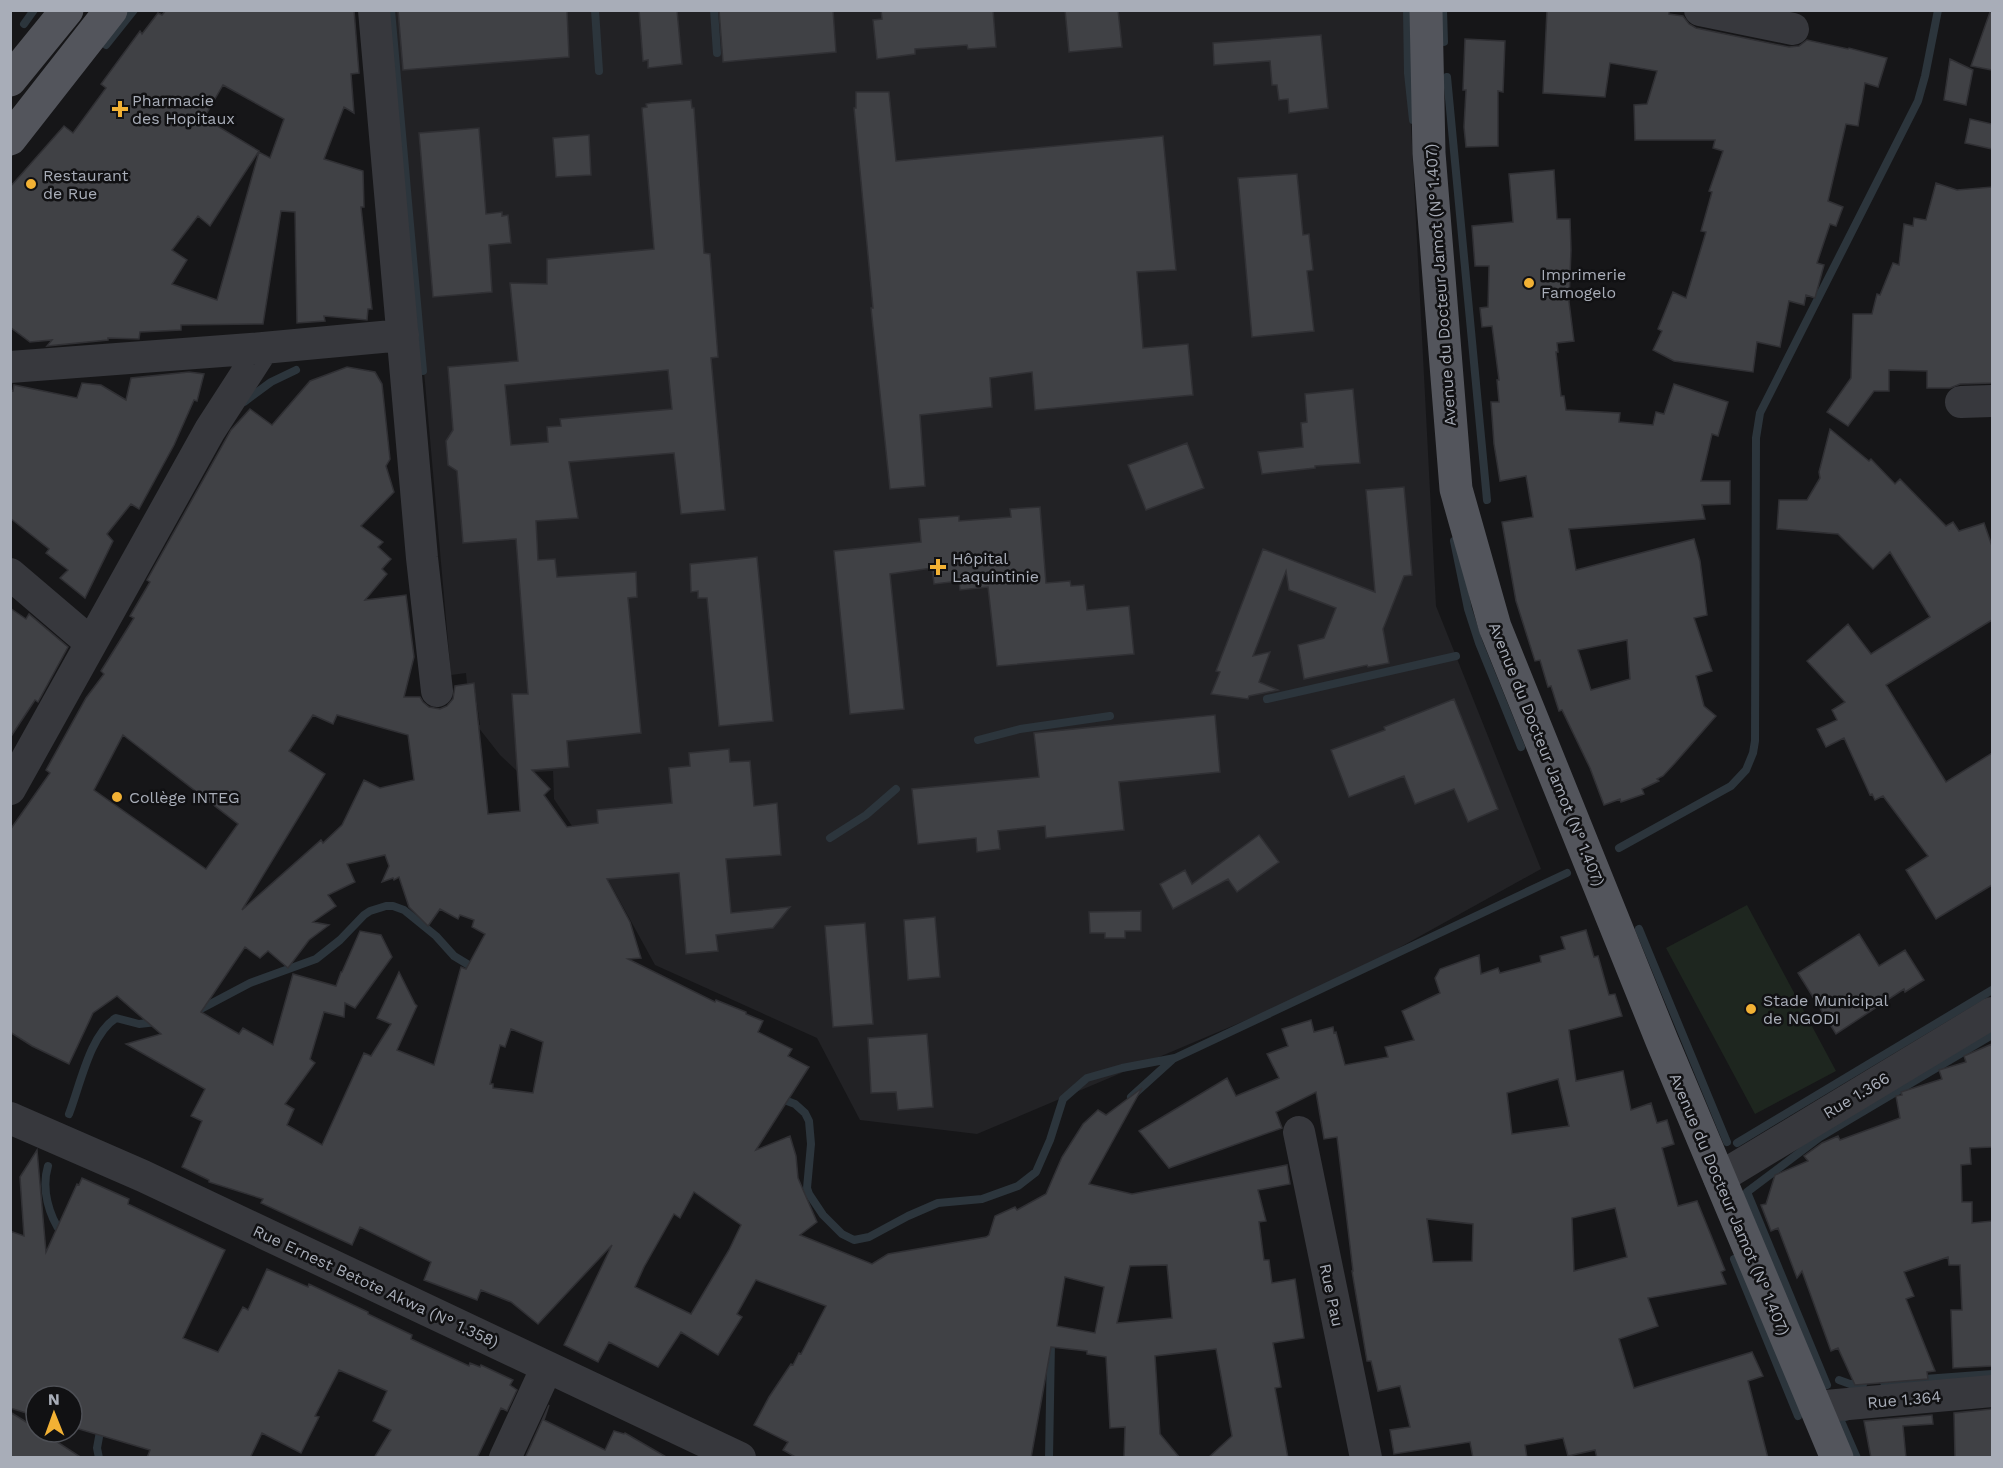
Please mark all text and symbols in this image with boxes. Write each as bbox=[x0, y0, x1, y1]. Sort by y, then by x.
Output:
place label: Pharmacie des Hopitaux bbox=[132, 91, 235, 128]
marker: Pharmacie des Hopitaux bbox=[113, 102, 127, 116]
street label: Avenue du Docteur Jamot (N° 1.407) bbox=[1421, 143, 1460, 427]
place label: Restaurant de Rue bbox=[43, 166, 129, 203]
marker: Restaurant de Rue bbox=[24, 177, 38, 191]
place label: Imprimerie Famogelo bbox=[1541, 265, 1626, 302]
marker: Imprimerie Famogelo bbox=[1522, 276, 1536, 290]
place label: Hôpital Laquintinie bbox=[952, 549, 1039, 586]
marker: Hôpital Laquintinie bbox=[929, 558, 947, 576]
street label: Avenue du Docteur Jamot (N° 1.407) bbox=[1485, 619, 1608, 889]
place label: Collège INTEG bbox=[129, 788, 240, 807]
marker: Collège INTEG bbox=[110, 790, 124, 804]
place label: Stade Municipal de NGODI bbox=[1763, 991, 1889, 1028]
marker: Stade Municipal de NGODI bbox=[1744, 1002, 1758, 1016]
street label: Rue 1.366 bbox=[1820, 1068, 1893, 1123]
street label: Avenue du Docteur Jamot (N° 1.407) bbox=[1665, 1070, 1794, 1338]
street label: Rue Ernest Betote Akwa (N° 1.358) bbox=[250, 1221, 502, 1352]
street label: Rue Pau bbox=[1316, 1262, 1347, 1328]
north arrow bbox=[24, 1384, 84, 1444]
street label: Rue 1.364 bbox=[1866, 1387, 1942, 1412]
text: N bbox=[48, 1390, 60, 1409]

